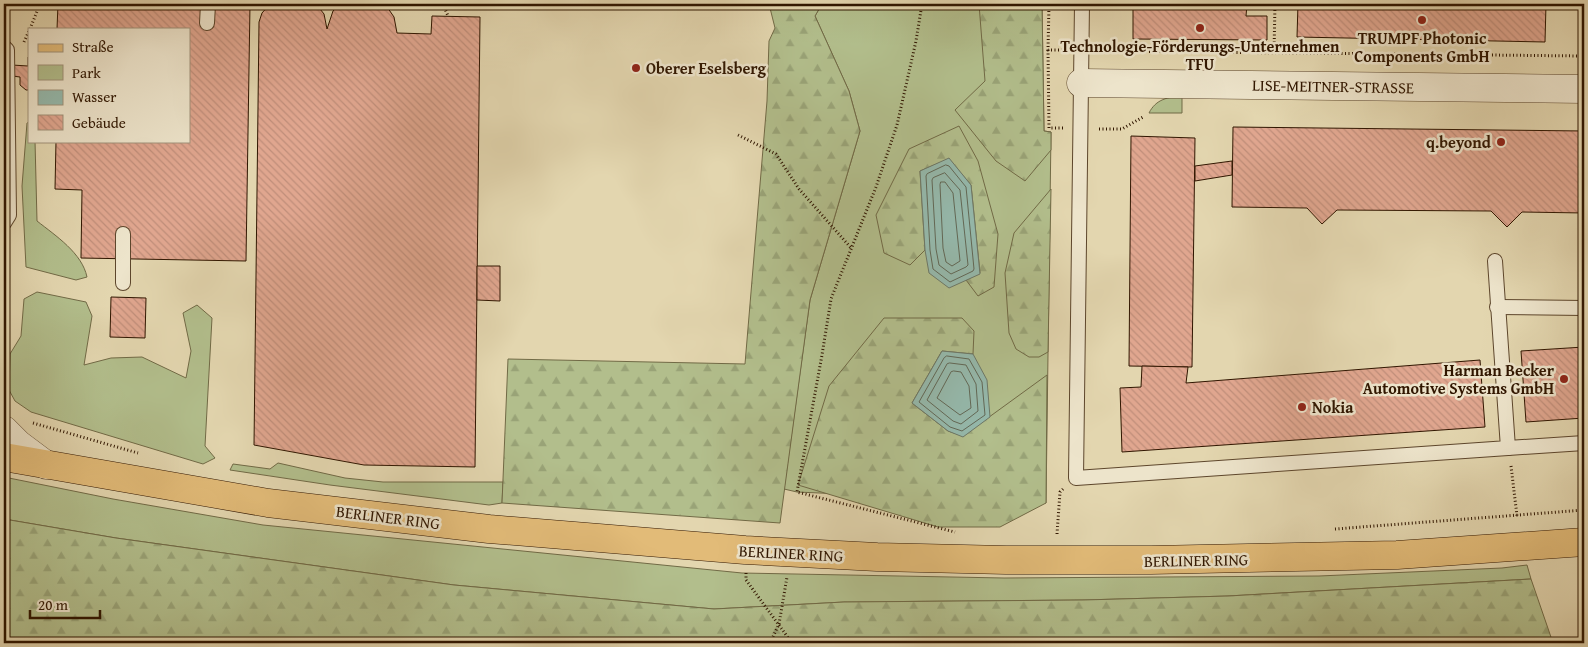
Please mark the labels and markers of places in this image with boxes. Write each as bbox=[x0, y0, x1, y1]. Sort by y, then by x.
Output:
marker: TRUMPF Photonic Components GmbH bbox=[1416, 14, 1428, 26]
marker: Technologie-Förderungs-Unternehmen TFU bbox=[1194, 22, 1206, 34]
place label: TRUMPF Photonic Components GmbH bbox=[1354, 26, 1490, 68]
place label: Technologie-Förderungs-Unternehmen TFU bbox=[1060, 34, 1340, 76]
place label: Oberer Eselsberg bbox=[646, 56, 767, 80]
marker: Oberer Eselsberg bbox=[630, 62, 642, 74]
place label: q.beyond bbox=[1426, 130, 1492, 154]
marker: q.beyond bbox=[1495, 136, 1507, 148]
place label: Harman Becker Automotive Systems GmbH bbox=[1363, 358, 1555, 400]
marker: Harman Becker Automotive Systems GmbH bbox=[1558, 373, 1570, 385]
place label: Nokia bbox=[1312, 395, 1354, 419]
marker: Nokia bbox=[1296, 401, 1308, 413]

